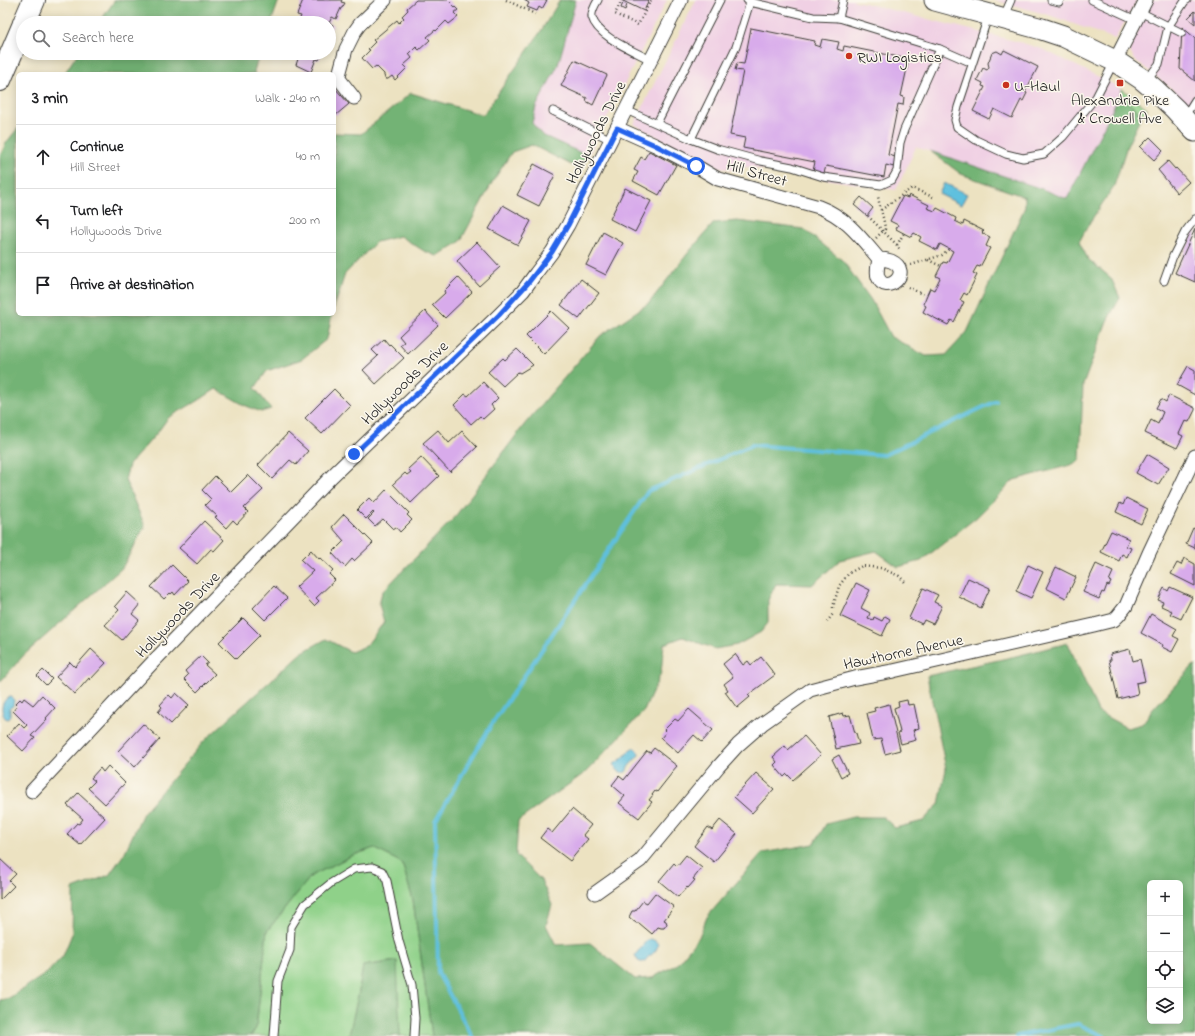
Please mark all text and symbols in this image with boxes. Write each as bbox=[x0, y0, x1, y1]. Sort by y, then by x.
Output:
search box bbox=[16, 16, 336, 60]
icon: search bbox=[30, 27, 52, 49]
text: Search here bbox=[62, 27, 134, 49]
place label: RWI Logistics bbox=[857, 46, 942, 70]
marker: RWI Logistics bbox=[844, 51, 854, 61]
place label: U-Haul bbox=[1014, 75, 1060, 99]
street label: Hollywoods Drive bbox=[560, 76, 633, 189]
marker: Alexandria Pike & Crowell Ave bbox=[1115, 78, 1125, 88]
marker: U-Haul bbox=[1001, 80, 1011, 90]
text: 3 min bbox=[32, 86, 68, 111]
text: Walk · 240 m bbox=[255, 89, 320, 108]
place label: Alexandria Pike & Crowell Ave bbox=[1071, 89, 1170, 131]
text: Continue bbox=[70, 136, 124, 158]
icon: ahead bbox=[32, 146, 54, 168]
text: 40 m bbox=[296, 147, 320, 166]
street label: Hill Street bbox=[723, 154, 790, 194]
route start bbox=[687, 157, 705, 175]
text: Hill Street bbox=[70, 158, 120, 177]
text: Turn left bbox=[70, 200, 123, 222]
icon: left bbox=[32, 210, 54, 232]
text: 200 m bbox=[289, 211, 320, 230]
text: Hollywoods Drive bbox=[70, 222, 162, 241]
icon: arrive bbox=[32, 274, 54, 296]
text: Arrive at destination bbox=[70, 274, 194, 296]
street label: Hollywoods Drive bbox=[356, 335, 455, 431]
route end bbox=[345, 445, 363, 463]
street label: Hollywoods Drive bbox=[131, 566, 227, 664]
street label: Hawthorne Avenue bbox=[841, 628, 966, 677]
map controls bbox=[1147, 880, 1183, 1024]
button: + bbox=[1147, 880, 1183, 916]
button: − bbox=[1147, 916, 1183, 952]
button: locate bbox=[1147, 952, 1183, 988]
button: layers bbox=[1147, 988, 1183, 1024]

